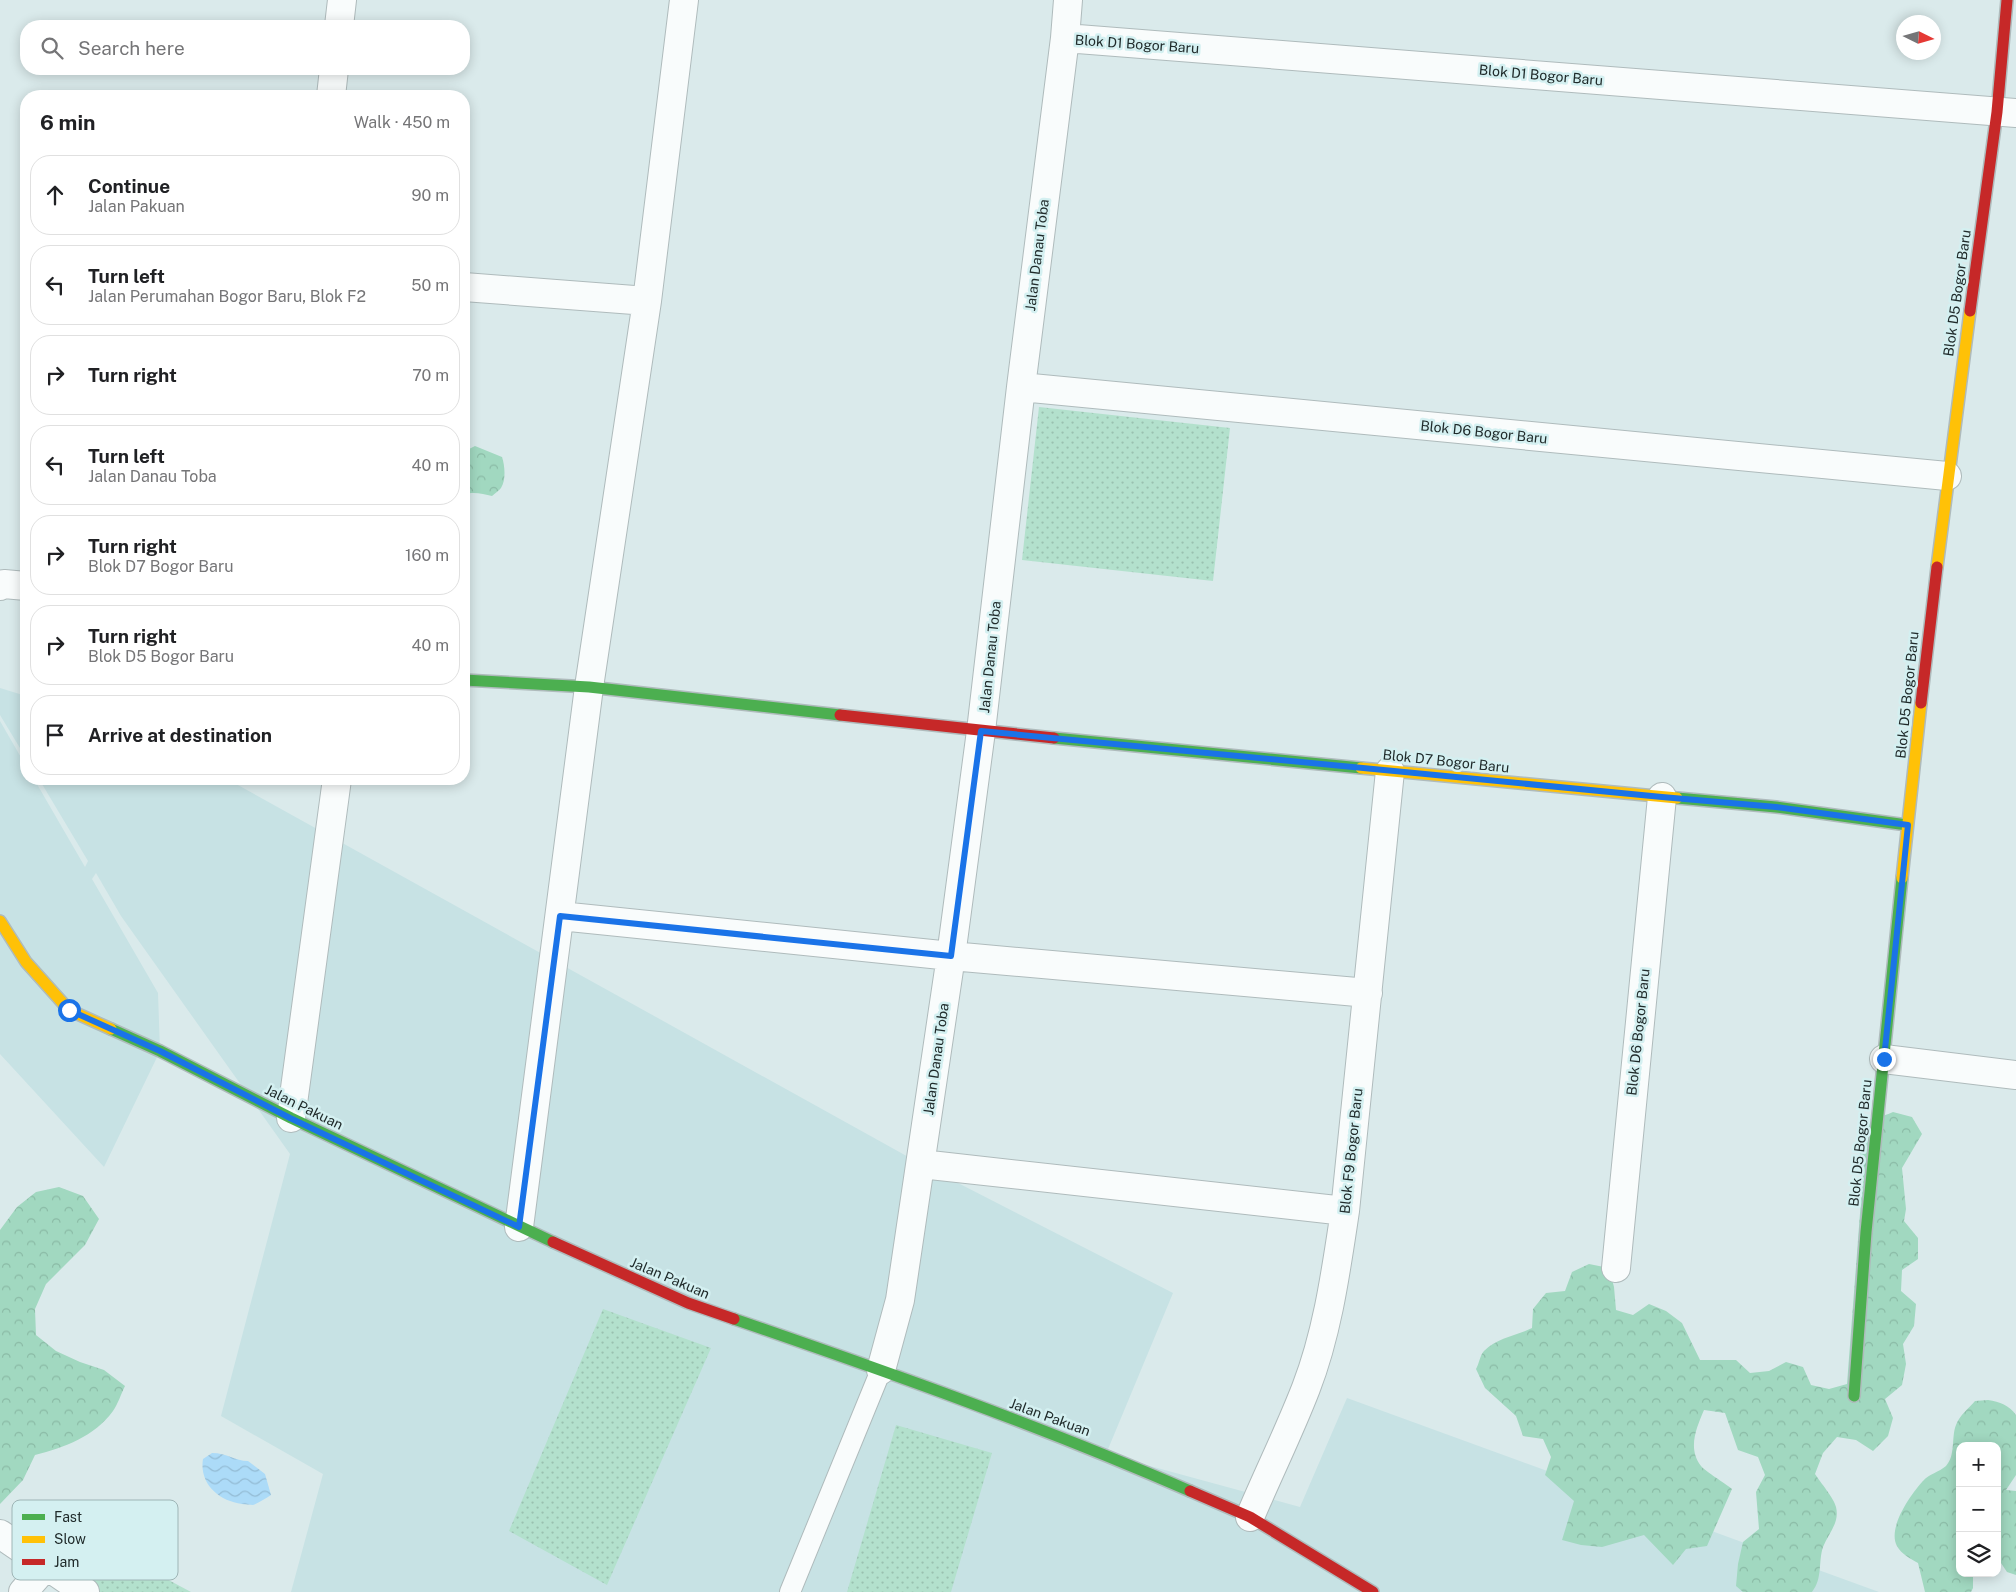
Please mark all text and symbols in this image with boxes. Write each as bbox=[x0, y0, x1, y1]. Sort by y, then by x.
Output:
north arrow bbox=[1896, 15, 1941, 60]
search box bbox=[20, 20, 470, 75]
street label: Blok D1 Bogor Baru bbox=[1074, 32, 1200, 56]
icon: search bbox=[38, 34, 66, 62]
text: Search here bbox=[78, 37, 185, 59]
street label: Blok D1 Bogor Baru bbox=[1478, 62, 1604, 88]
text: 6 min bbox=[40, 110, 96, 135]
text: Walk · 450 m bbox=[354, 113, 450, 132]
text: Continue bbox=[88, 175, 170, 197]
icon: ahead bbox=[41, 181, 69, 209]
text: 90 m bbox=[412, 186, 449, 205]
text: Jalan Pakuan bbox=[88, 197, 185, 216]
street label: Jalan Danau Toba bbox=[1022, 198, 1052, 312]
street label: Blok D5 Bogor Baru bbox=[1940, 229, 1974, 357]
text: Turn left bbox=[88, 265, 165, 287]
icon: left bbox=[41, 271, 69, 299]
text: 50 m bbox=[411, 276, 449, 295]
text: Jalan Perumahan Bogor Baru, Blok F2 bbox=[88, 287, 366, 306]
icon: right bbox=[41, 361, 69, 389]
text: Turn right bbox=[88, 364, 177, 386]
text: 70 m bbox=[412, 366, 449, 385]
street label: Blok D6 Bogor Baru bbox=[1420, 417, 1548, 447]
text: Turn left bbox=[88, 445, 165, 467]
icon: left bbox=[41, 451, 69, 479]
text: 40 m bbox=[411, 456, 449, 475]
text: Jalan Danau Toba bbox=[88, 467, 217, 486]
text: Turn right bbox=[88, 535, 177, 557]
icon: right bbox=[41, 541, 69, 569]
text: 160 m bbox=[405, 546, 449, 565]
text: Blok D7 Bogor Baru bbox=[88, 557, 233, 576]
street label: Jalan Danau Toba bbox=[976, 600, 1004, 714]
text: Turn right bbox=[88, 625, 177, 647]
icon: right bbox=[41, 631, 69, 659]
street label: Blok D5 Bogor Baru bbox=[1892, 631, 1922, 759]
text: 40 m bbox=[411, 636, 449, 655]
text: Blok D5 Bogor Baru bbox=[88, 647, 234, 666]
icon: arrive bbox=[41, 721, 69, 749]
text: Arrive at destination bbox=[88, 724, 272, 746]
street label: Blok D7 Bogor Baru bbox=[1382, 746, 1510, 776]
street label: Blok D6 Bogor Baru bbox=[1623, 968, 1653, 1096]
route start bbox=[58, 999, 81, 1022]
street label: Jalan Danau Toba bbox=[920, 1002, 952, 1116]
route end bbox=[1873, 1048, 1896, 1071]
street label: Blok D5 Bogor Baru bbox=[1845, 1079, 1875, 1207]
street label: Jalan Pakuan bbox=[262, 1081, 346, 1133]
street label: Blok F9 Bogor Baru bbox=[1336, 1087, 1366, 1215]
street label: Jalan Pakuan bbox=[628, 1254, 712, 1302]
street label: Jalan Pakuan bbox=[1007, 1395, 1093, 1439]
map controls bbox=[1956, 1442, 2001, 1577]
button: + bbox=[1956, 1442, 2001, 1487]
button: − bbox=[1956, 1487, 2001, 1532]
legend bbox=[12, 1500, 178, 1580]
text: Fast bbox=[54, 1509, 82, 1525]
text: Slow bbox=[54, 1531, 86, 1547]
button: layers bbox=[1956, 1532, 2001, 1577]
text: Jam bbox=[54, 1554, 79, 1570]

